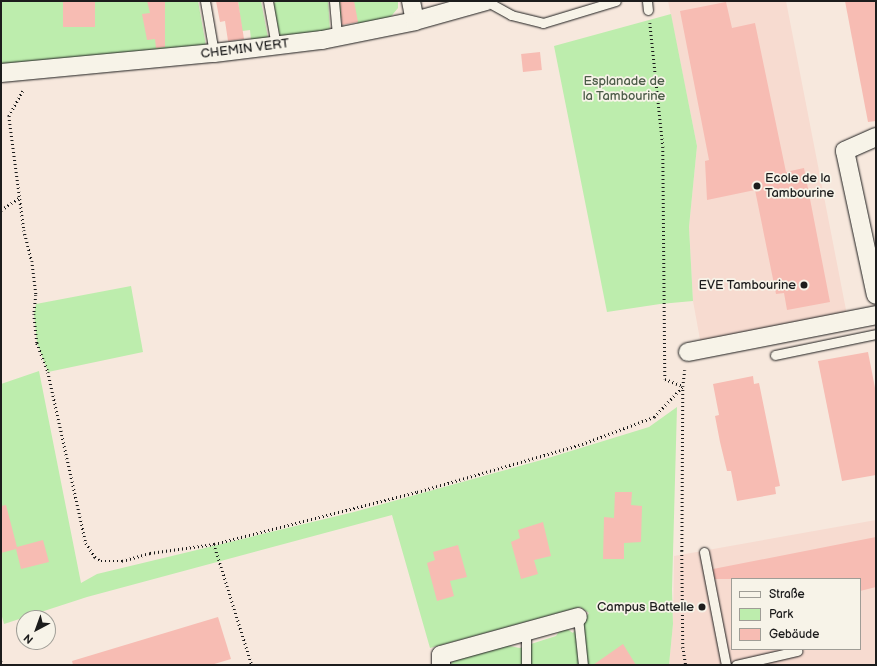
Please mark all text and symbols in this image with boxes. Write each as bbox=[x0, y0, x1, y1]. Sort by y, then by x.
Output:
street label: CHEMIN VERT bbox=[200, 36, 290, 62]
park label: Esplanade de la Tambourine bbox=[583, 74, 665, 105]
place label: Ecole de la Tambourine bbox=[765, 171, 834, 202]
marker: Ecole de la Tambourine bbox=[752, 181, 762, 191]
place label: EVE Tambourine bbox=[698, 277, 796, 293]
marker: EVE Tambourine bbox=[799, 280, 809, 290]
legend bbox=[731, 578, 861, 650]
text: Straße bbox=[769, 587, 805, 602]
place label: Campus Battelle bbox=[597, 599, 694, 615]
marker: Campus Battelle bbox=[697, 602, 707, 612]
text: Park bbox=[769, 607, 793, 622]
north arrow bbox=[16, 610, 56, 650]
text: Gebäude bbox=[769, 627, 819, 642]
text: N bbox=[21, 631, 36, 646]

